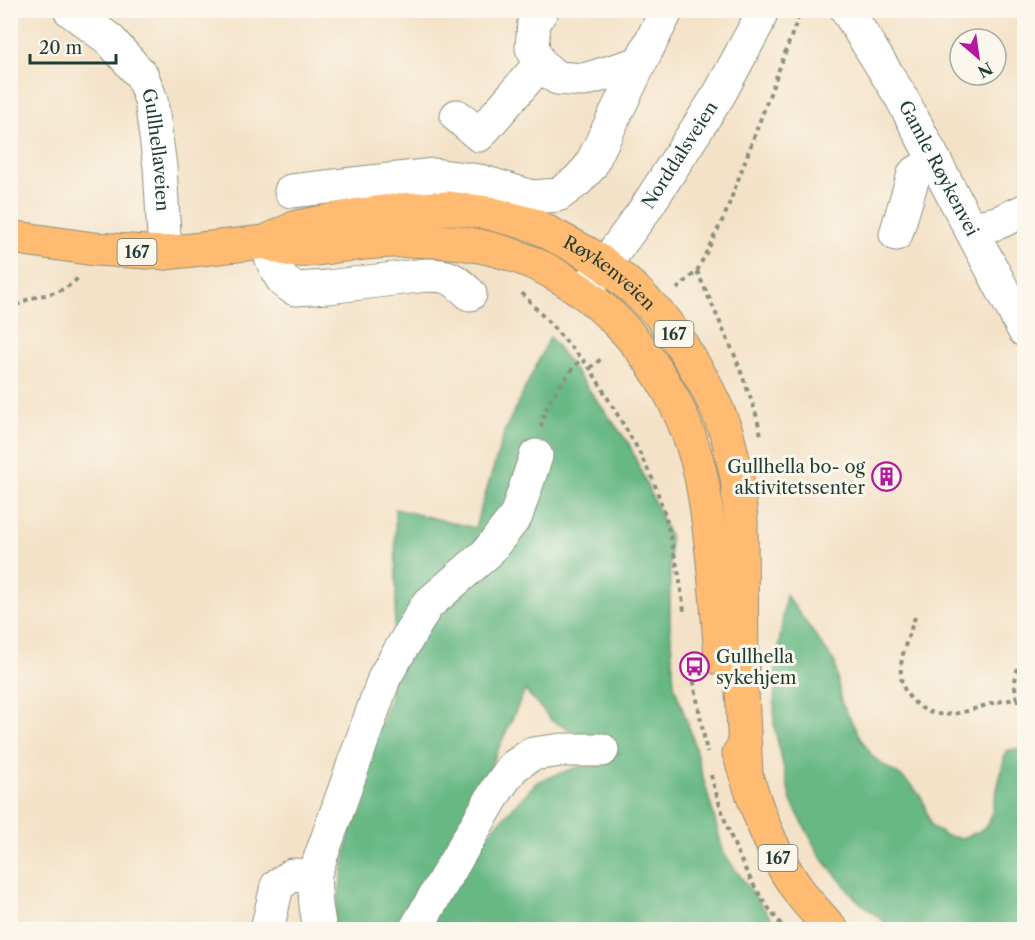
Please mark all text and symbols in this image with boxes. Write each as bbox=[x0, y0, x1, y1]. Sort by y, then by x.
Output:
scale bar bbox=[30, 27, 116, 65]
north arrow bbox=[948, 27, 1008, 87]
text: 20 m bbox=[39, 37, 83, 59]
text: N bbox=[974, 58, 996, 82]
street label: Gullhellaveien bbox=[137, 85, 174, 212]
street label: Norddalsveien bbox=[637, 97, 723, 213]
street label: Gamle Røykenvei bbox=[894, 97, 984, 240]
street label: Røykenveien bbox=[559, 231, 660, 315]
road number: 167 bbox=[118, 239, 156, 265]
road number: 167 bbox=[654, 321, 694, 347]
place label: Gullhella bo- og aktivitetssenter bbox=[727, 456, 865, 499]
building icon: Gullhella bo- og aktivitetssenter bbox=[870, 461, 902, 493]
place label: Gullhella sykehjem bbox=[716, 646, 797, 689]
bus stop icon: Gullhella sykehjem bbox=[679, 651, 711, 683]
road number: 167 bbox=[758, 845, 798, 871]

